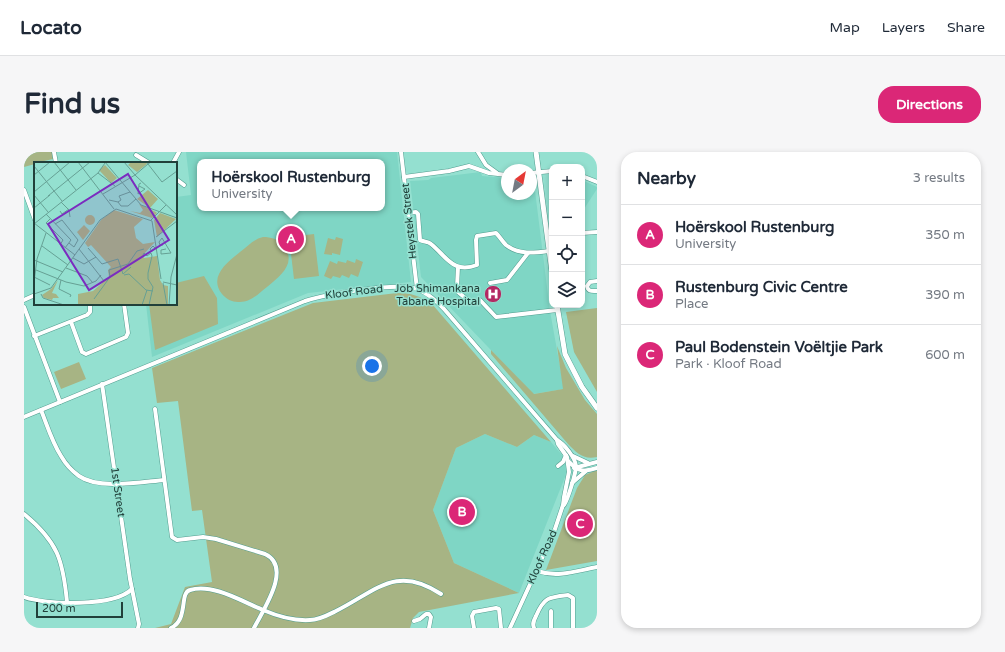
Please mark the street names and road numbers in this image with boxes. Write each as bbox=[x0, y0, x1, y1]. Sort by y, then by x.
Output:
street label: Heystek Street bbox=[399, 182, 419, 260]
street label: Kloof Road bbox=[324, 282, 384, 302]
street label: 1st Street bbox=[108, 466, 128, 518]
street label: Kloof Road bbox=[524, 528, 560, 586]

